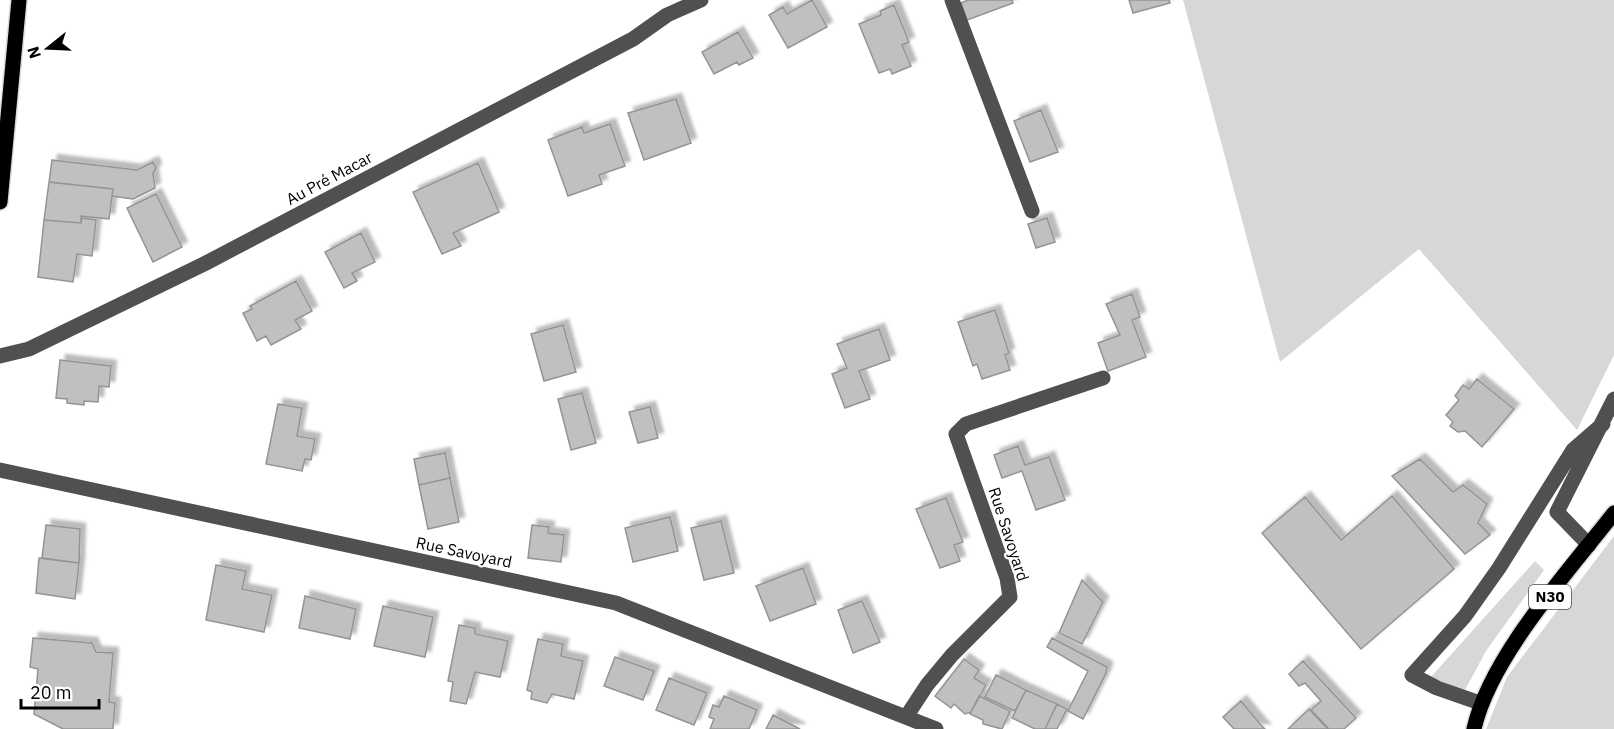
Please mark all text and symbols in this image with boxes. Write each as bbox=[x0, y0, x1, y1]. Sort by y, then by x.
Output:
north arrow bbox=[18, 18, 78, 78]
text: N bbox=[22, 44, 45, 61]
street label: Au Pré Macar bbox=[282, 147, 376, 209]
street label: Rue Savoyard bbox=[984, 485, 1034, 583]
street label: Rue Savoyard bbox=[414, 532, 514, 572]
road number: N30 bbox=[1529, 585, 1571, 609]
scale bar bbox=[21, 672, 99, 710]
text: 20 m bbox=[30, 681, 72, 704]

